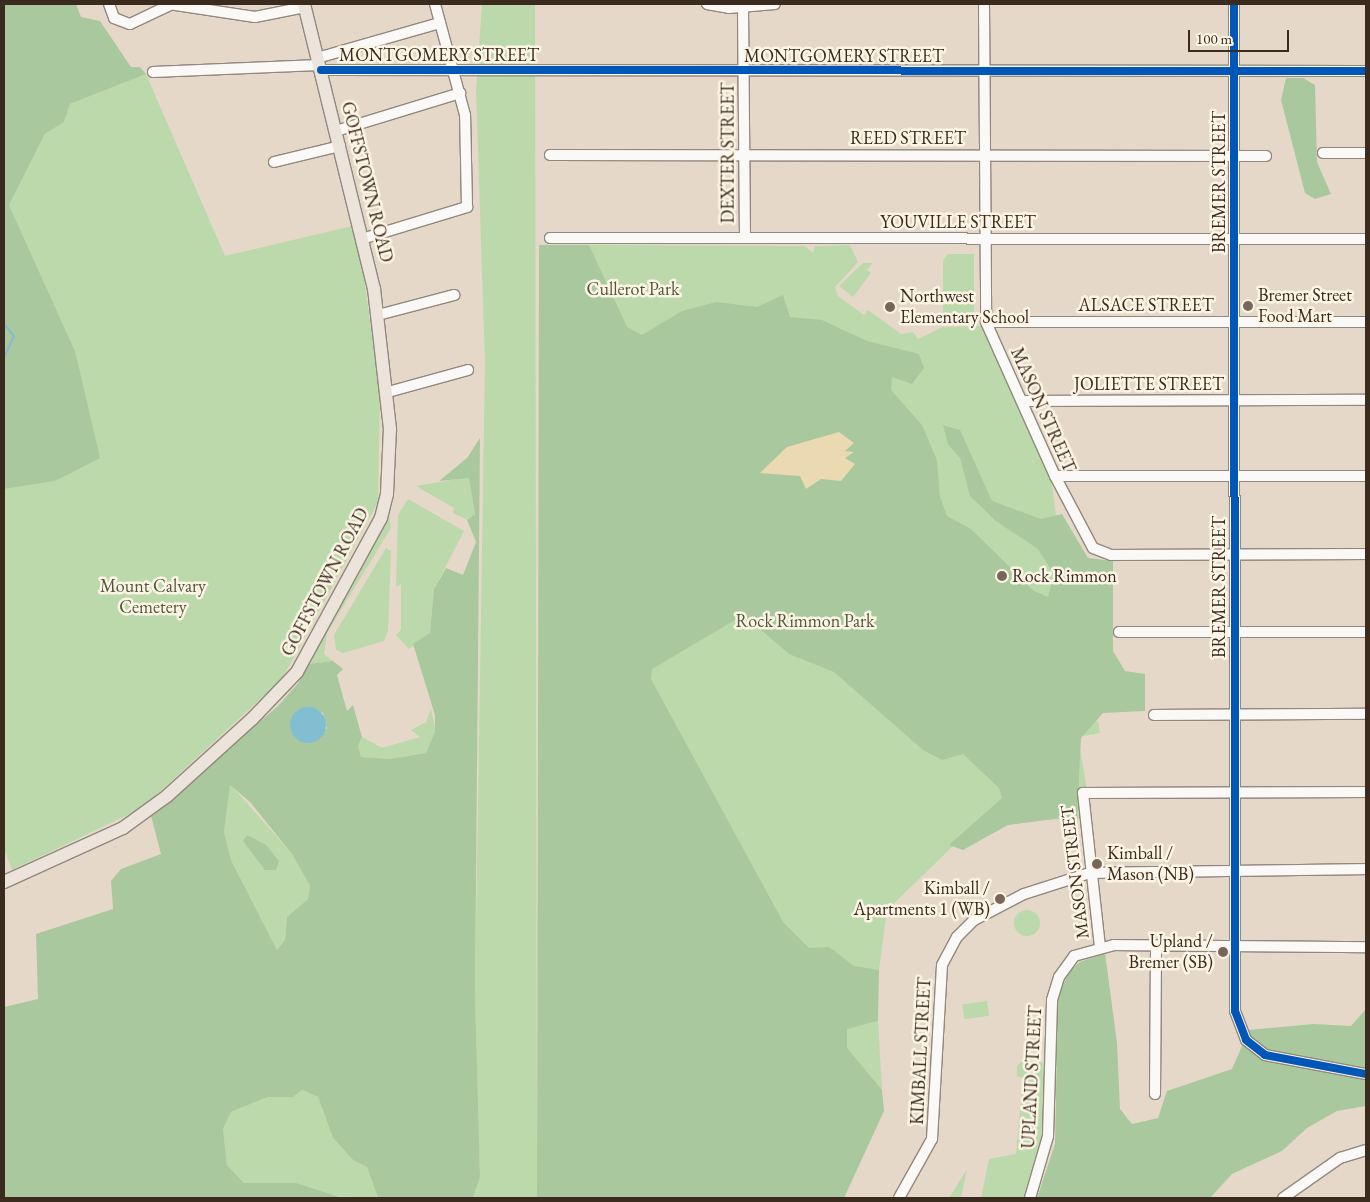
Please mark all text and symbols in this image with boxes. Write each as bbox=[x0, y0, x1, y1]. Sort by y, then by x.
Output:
scale bar bbox=[1190, 20, 1291, 52]
text: 100 m bbox=[1196, 29, 1232, 48]
street label: MONTGOMERY STREET bbox=[339, 44, 539, 66]
street label: MONTGOMERY STREET bbox=[744, 45, 944, 67]
street label: DEXTER STREET bbox=[717, 83, 739, 223]
street label: GOFFSTOWN ROAD bbox=[337, 99, 397, 265]
street label: BREMER STREET bbox=[1208, 111, 1230, 253]
street label: REED STREET bbox=[850, 127, 966, 149]
street label: YOUVILLE STREET bbox=[880, 211, 1036, 233]
park label: Cullerot Park bbox=[587, 278, 679, 300]
place label: Bremer Street Food Mart bbox=[1258, 285, 1352, 328]
place label: Northwest Elementary School bbox=[900, 286, 1029, 328]
street label: ALSACE STREET bbox=[1078, 294, 1214, 316]
marker: Bremer Street Food Mart bbox=[1242, 300, 1254, 312]
marker: Northwest Elementary School bbox=[884, 301, 896, 313]
street label: MASON STREET bbox=[1006, 344, 1080, 476]
street label: JOLIETTE STREET bbox=[1074, 373, 1224, 395]
street label: GOFFSTOWN ROAD bbox=[277, 504, 373, 660]
street label: BREMER STREET bbox=[1208, 516, 1230, 658]
place label: Rock Rimmon bbox=[1012, 565, 1117, 587]
marker: Rock Rimmon bbox=[996, 570, 1008, 582]
park label: Mount Calvary Cemetery bbox=[100, 576, 206, 618]
park label: Rock Rimmon Park bbox=[735, 610, 875, 632]
street label: MASON STREET bbox=[1056, 804, 1094, 940]
place label: Kimball / Mason (NB) bbox=[1107, 843, 1194, 886]
marker: Kimball / Mason (NB) bbox=[1091, 858, 1103, 870]
place label: Kimball / Apartments 1 (WB) bbox=[853, 878, 990, 921]
marker: Kimball / Apartments 1 (WB) bbox=[994, 893, 1006, 905]
place label: Upland / Bremer (SB) bbox=[1128, 931, 1213, 974]
marker: Upland / Bremer (SB) bbox=[1217, 946, 1229, 958]
street label: KIMBALL STREET bbox=[906, 977, 936, 1125]
street label: UPLAND STREET bbox=[1017, 1005, 1047, 1149]

